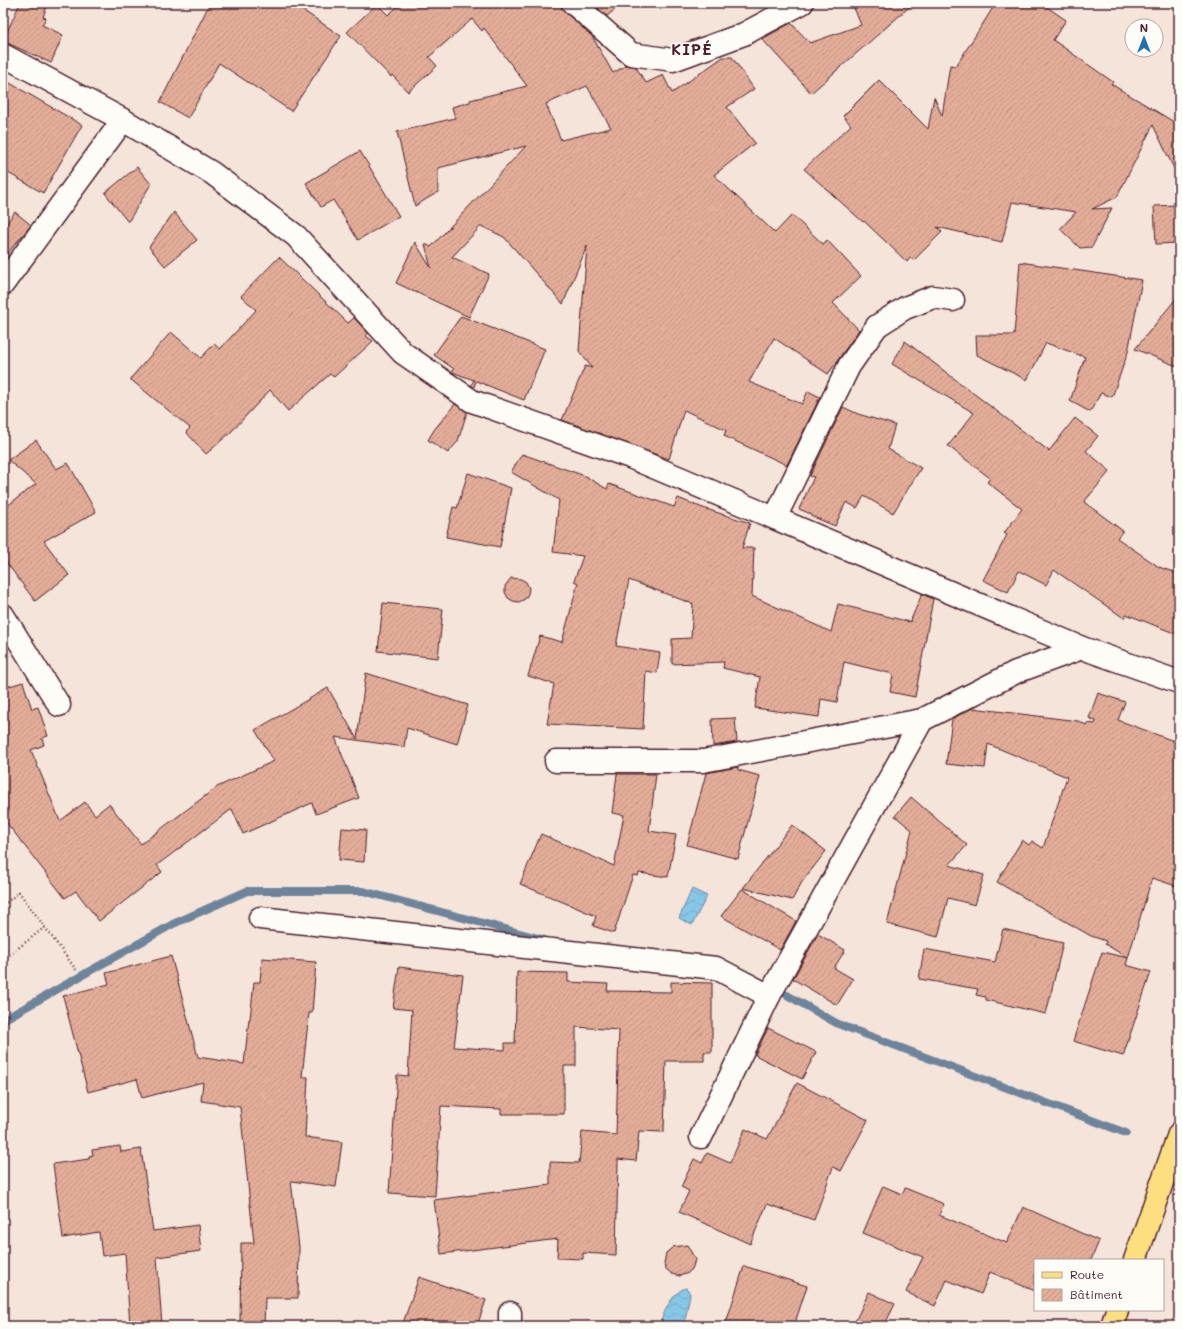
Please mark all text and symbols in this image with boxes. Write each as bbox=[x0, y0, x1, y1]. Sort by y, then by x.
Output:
north arrow bbox=[1124, 18, 1164, 58]
text: N bbox=[1140, 20, 1148, 35]
district label: KIPÉ bbox=[671, 39, 713, 59]
legend bbox=[1034, 1259, 1164, 1311]
text: Route bbox=[1070, 1266, 1104, 1282]
text: Bâtiment bbox=[1070, 1286, 1123, 1302]

